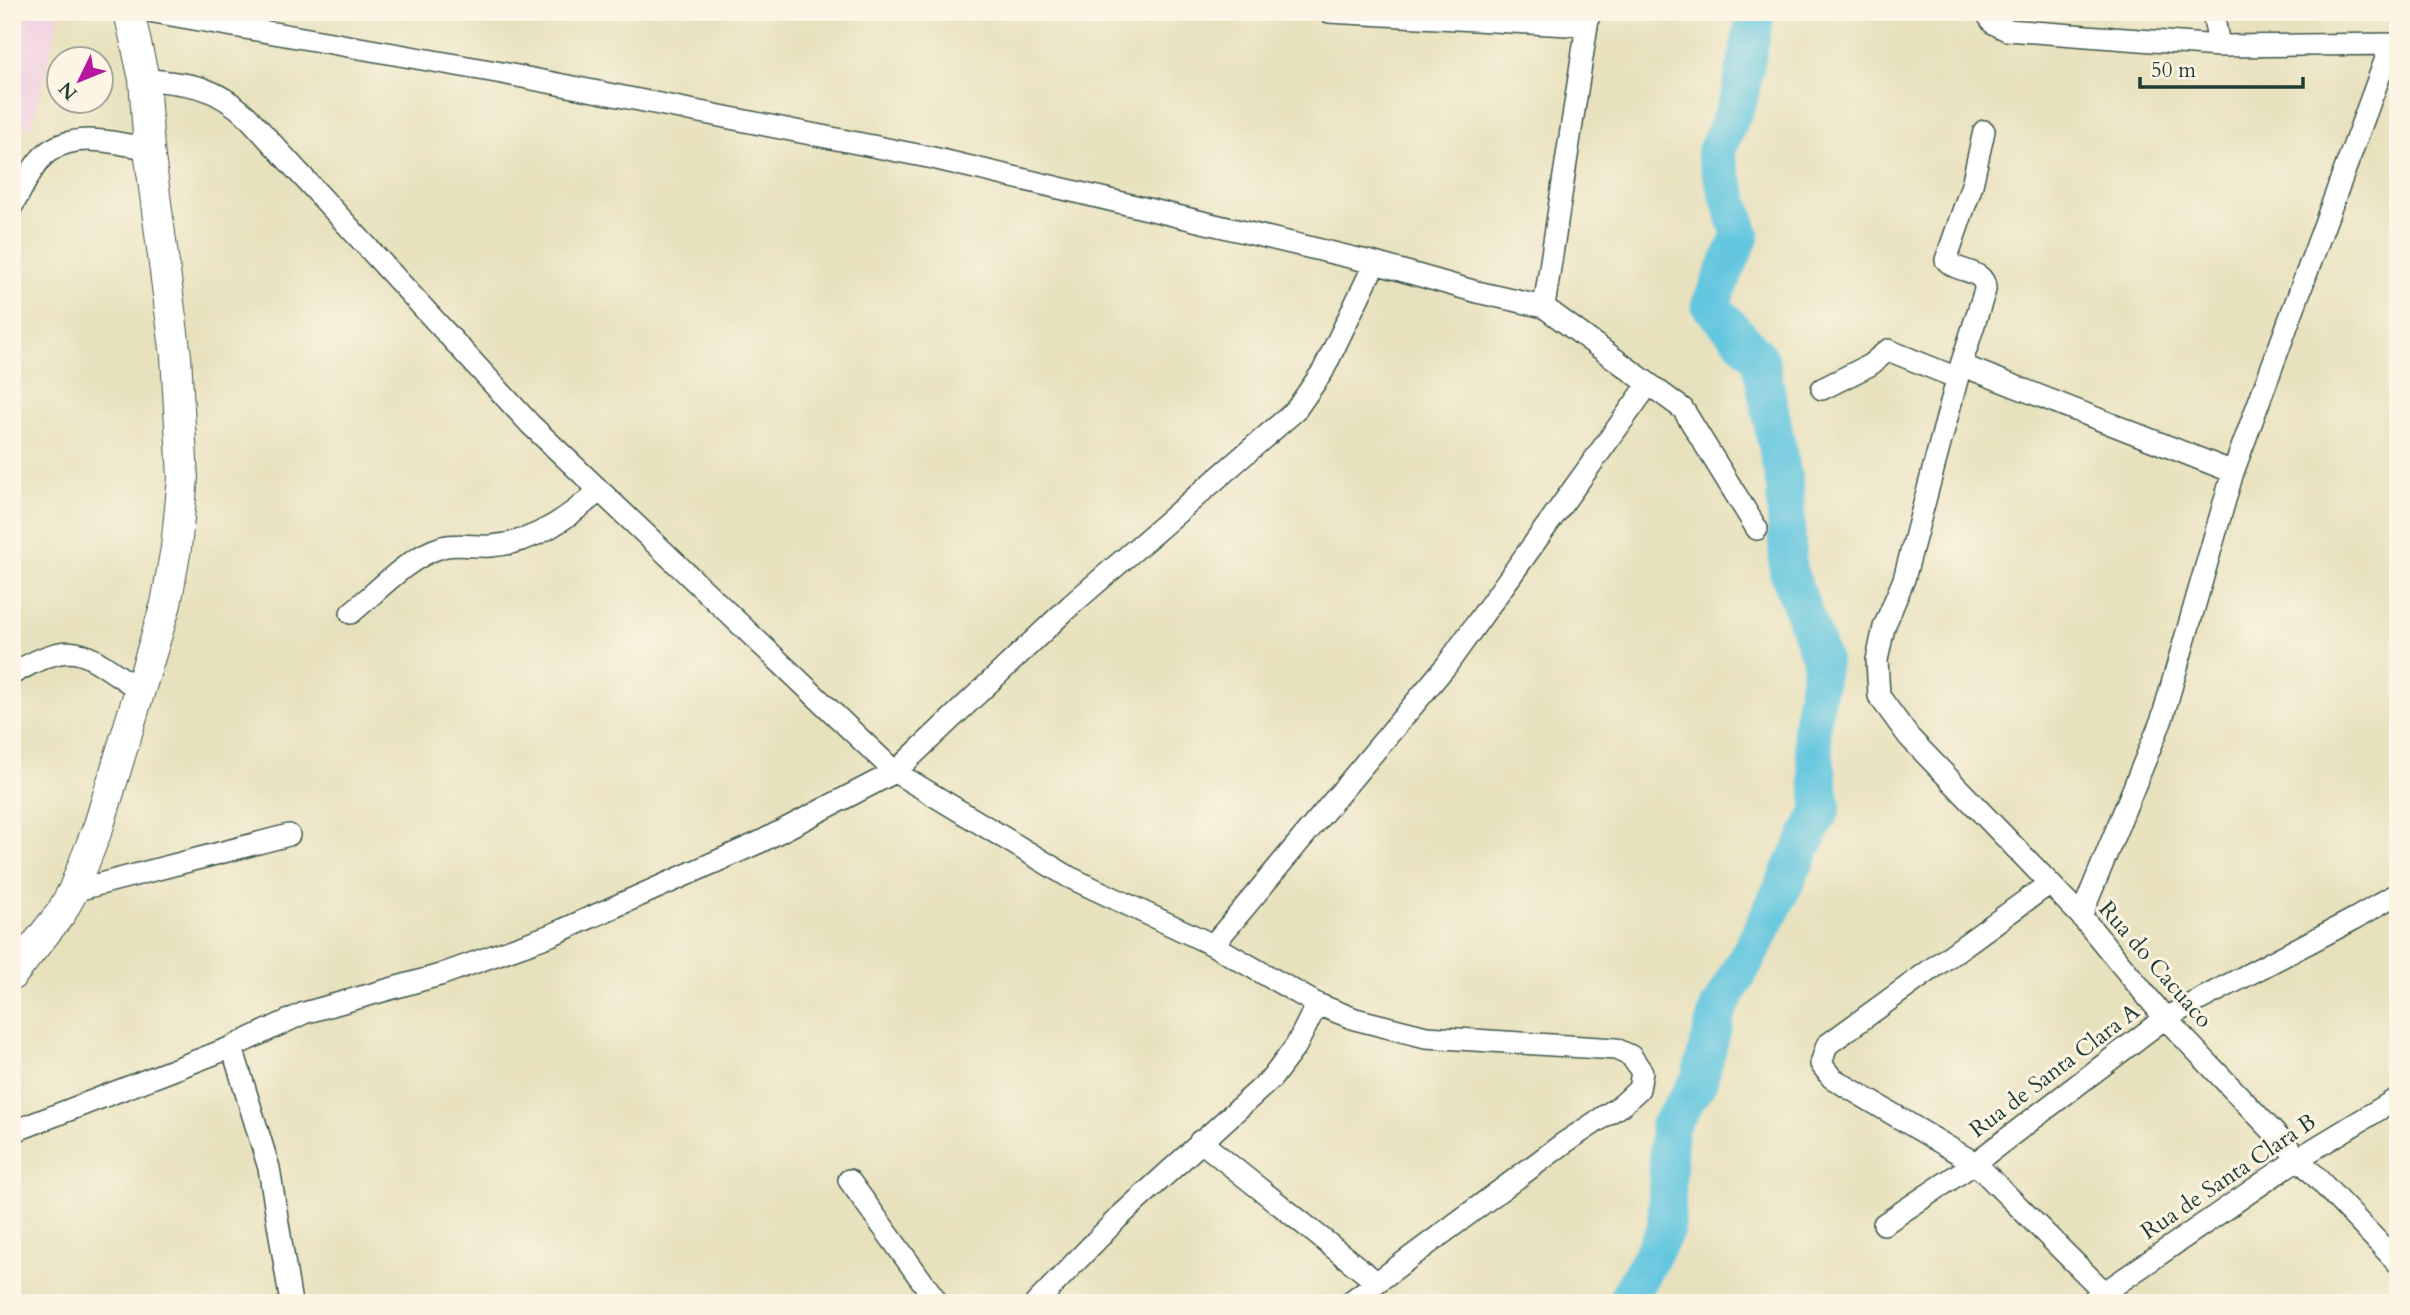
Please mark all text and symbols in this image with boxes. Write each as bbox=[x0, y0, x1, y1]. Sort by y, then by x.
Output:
north arrow bbox=[46, 46, 116, 116]
scale bar bbox=[2140, 46, 2303, 90]
text: 50 m bbox=[2151, 56, 2196, 85]
text: N bbox=[53, 76, 83, 106]
street label: Rua do Cacuaco bbox=[2092, 894, 2219, 1035]
street label: Rua de Santa Clara A bbox=[1963, 996, 2146, 1145]
street label: Rua de Santa Clara B bbox=[2135, 1106, 2322, 1247]

